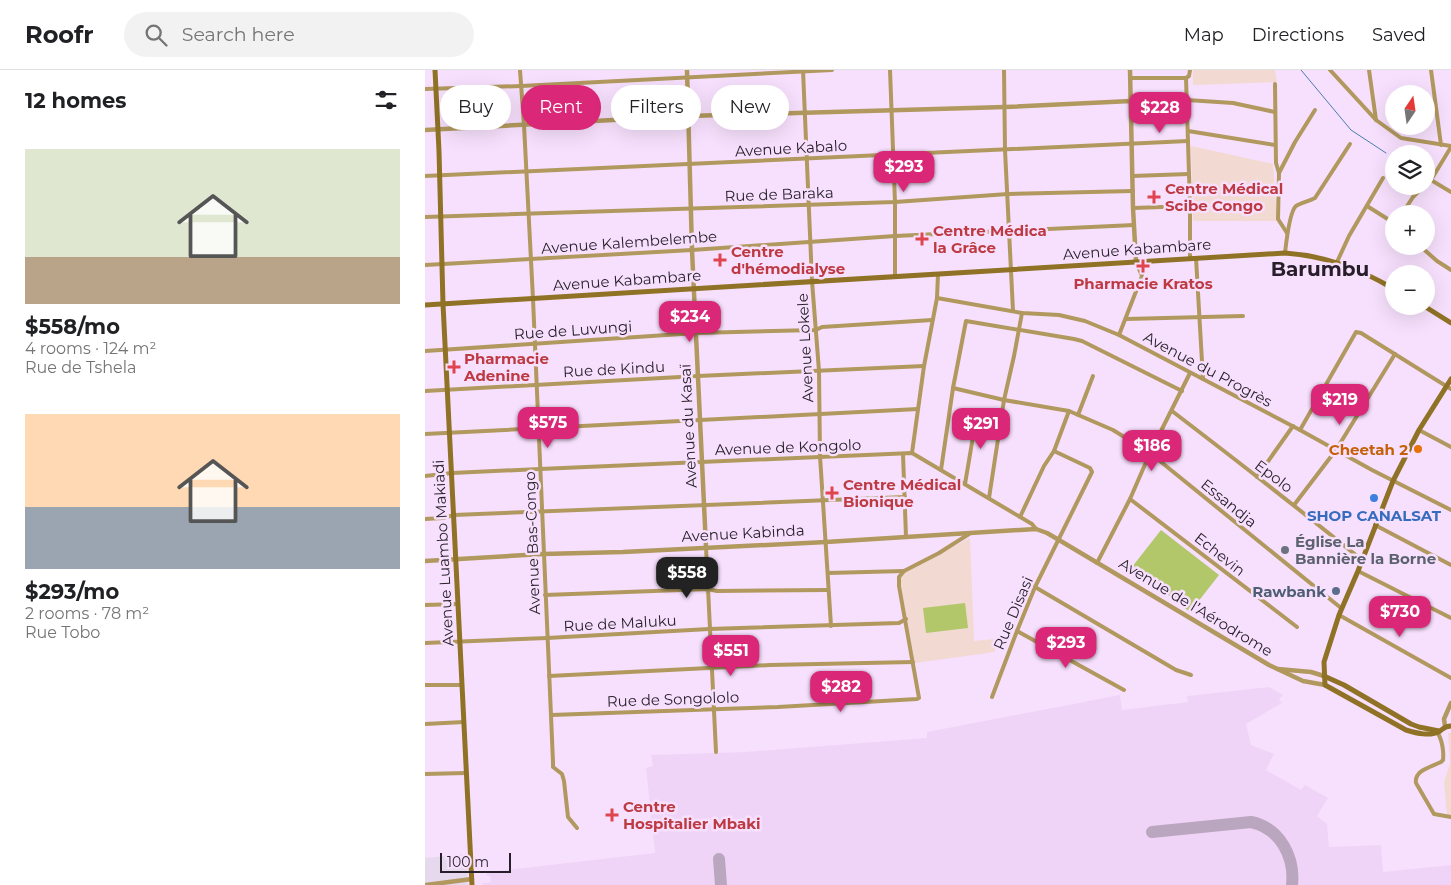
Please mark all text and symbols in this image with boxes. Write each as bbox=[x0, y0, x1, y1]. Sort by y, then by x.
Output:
search box bbox=[124, 12, 474, 57]
text: Roofr bbox=[25, 20, 94, 49]
icon: search bbox=[142, 21, 170, 49]
text: Search here bbox=[182, 23, 295, 46]
text: Map bbox=[1184, 24, 1224, 46]
text: Directions bbox=[1252, 24, 1344, 46]
text: Saved bbox=[1372, 24, 1426, 46]
chip: Buy bbox=[440, 85, 511, 130]
chip: Rent bbox=[521, 85, 601, 130]
chip: Filters bbox=[611, 85, 701, 130]
chip: New bbox=[711, 85, 789, 130]
north arrow bbox=[1385, 85, 1435, 135]
map controls bbox=[1385, 85, 1435, 315]
icon: filters bbox=[372, 86, 400, 114]
text: 12 homes bbox=[25, 88, 126, 113]
pin: $228 bbox=[1130, 92, 1190, 134]
text: $228 bbox=[1140, 98, 1180, 117]
street label: Avenue Kabalo bbox=[734, 136, 848, 160]
button: layers bbox=[1385, 145, 1435, 195]
pin: $293 bbox=[874, 150, 934, 193]
text: $293 bbox=[884, 157, 924, 176]
place label: Centre Médical Scibe Congo bbox=[1165, 179, 1283, 215]
icon: home bbox=[168, 181, 258, 271]
street label: Rue de Baraka bbox=[724, 183, 834, 205]
marker: Centre Médical Scibe Congo bbox=[1147, 190, 1161, 204]
button: + bbox=[1385, 205, 1435, 255]
place label: Centre Médica la Grâce bbox=[933, 221, 1047, 257]
street label: Avenue Kalembelembe bbox=[540, 226, 718, 258]
marker: Centre Médica la Grâce bbox=[915, 232, 929, 246]
street label: Avenue Kabambare bbox=[1062, 234, 1212, 264]
place label: Centre d'hémodialyse bbox=[731, 242, 845, 278]
marker: Centre d'hémodialyse bbox=[713, 253, 727, 267]
district label: Barumbu bbox=[1271, 257, 1369, 281]
marker: Pharmacie Kratos bbox=[1137, 260, 1149, 272]
street label: Avenue Kabambare bbox=[552, 265, 702, 295]
button: − bbox=[1385, 265, 1435, 315]
place label: Pharmacie Kratos bbox=[1073, 274, 1213, 293]
street label: Avenue Lokele bbox=[793, 293, 817, 403]
pin: $234 bbox=[660, 300, 720, 343]
text: $234 bbox=[670, 307, 710, 326]
text: $558/mo bbox=[25, 314, 120, 339]
street label: Rue de Luvungi bbox=[513, 316, 633, 344]
street label: Avenue du Progrès bbox=[1140, 327, 1276, 411]
text: 4 rooms · 124 m² bbox=[25, 339, 156, 358]
place label: Pharmacie Adenine bbox=[463, 349, 549, 385]
street label: Rue de Kindu bbox=[562, 357, 666, 381]
text: Rue de Tshela bbox=[25, 358, 136, 377]
marker: Pharmacie Adenine bbox=[448, 361, 460, 373]
street label: Avenue du Kasaï bbox=[675, 363, 701, 489]
pin: $219 bbox=[1310, 384, 1370, 426]
text: $219 bbox=[1322, 390, 1358, 409]
pin: $575 bbox=[518, 406, 578, 449]
pin: $291 bbox=[951, 408, 1011, 450]
text: $575 bbox=[529, 413, 567, 432]
text: $291 bbox=[963, 414, 999, 433]
pin: $186 bbox=[1122, 430, 1182, 472]
street label: Avenue de Kongolo bbox=[714, 435, 862, 459]
text: $186 bbox=[1133, 436, 1171, 455]
place label: Cheetah 2 bbox=[1329, 440, 1408, 459]
marker: Cheetah 2 bbox=[1412, 443, 1424, 455]
icon: home bbox=[168, 446, 258, 536]
street label: Epolo bbox=[1251, 455, 1297, 497]
street label: Avenue Luambo Makiadi bbox=[429, 459, 457, 647]
street label: Avenue Bas-Congo bbox=[520, 471, 544, 615]
place label: Centre Médical Bionique bbox=[843, 475, 961, 511]
street label: Essandja bbox=[1197, 475, 1261, 531]
marker: Centre Médical Bionique bbox=[825, 486, 839, 500]
marker: SHOP CANALSAT bbox=[1368, 492, 1380, 504]
place label: SHOP CANALSAT bbox=[1307, 506, 1442, 525]
street label: Avenue Kabinda bbox=[681, 520, 805, 546]
street label: Echevin bbox=[1191, 528, 1249, 580]
place label: Église La Bannière la Borne bbox=[1295, 532, 1436, 568]
marker: Église La Bannière la Borne bbox=[1279, 544, 1291, 556]
street label: Avenue de l’Aérodrome bbox=[1116, 554, 1276, 660]
pin: $558 bbox=[657, 556, 717, 599]
text: $558 bbox=[667, 563, 707, 582]
street label: Rue Disasi bbox=[989, 573, 1037, 653]
text: $293/mo bbox=[25, 579, 119, 604]
place label: Rawbank bbox=[1252, 582, 1326, 601]
marker: Rawbank bbox=[1330, 585, 1342, 597]
pin: $730 bbox=[1370, 596, 1430, 638]
text: $730 bbox=[1380, 602, 1420, 621]
text: 2 rooms · 78 m² bbox=[25, 604, 149, 623]
street label: Rue de Maluku bbox=[563, 611, 677, 635]
text: Rue Tobo bbox=[25, 623, 100, 642]
pin: $293 bbox=[1036, 626, 1096, 669]
text: $293 bbox=[1046, 633, 1086, 652]
pin: $551 bbox=[701, 634, 761, 677]
text: $551 bbox=[713, 641, 749, 660]
pin: $282 bbox=[811, 670, 871, 713]
text: $282 bbox=[821, 677, 861, 696]
street label: Rue de Songololo bbox=[607, 687, 739, 711]
place label: Centre Hospitalier Mbaki bbox=[623, 797, 761, 833]
marker: Centre Hospitalier Mbaki bbox=[605, 808, 619, 822]
scale bar bbox=[440, 850, 511, 873]
text: 100 m bbox=[447, 853, 489, 871]

